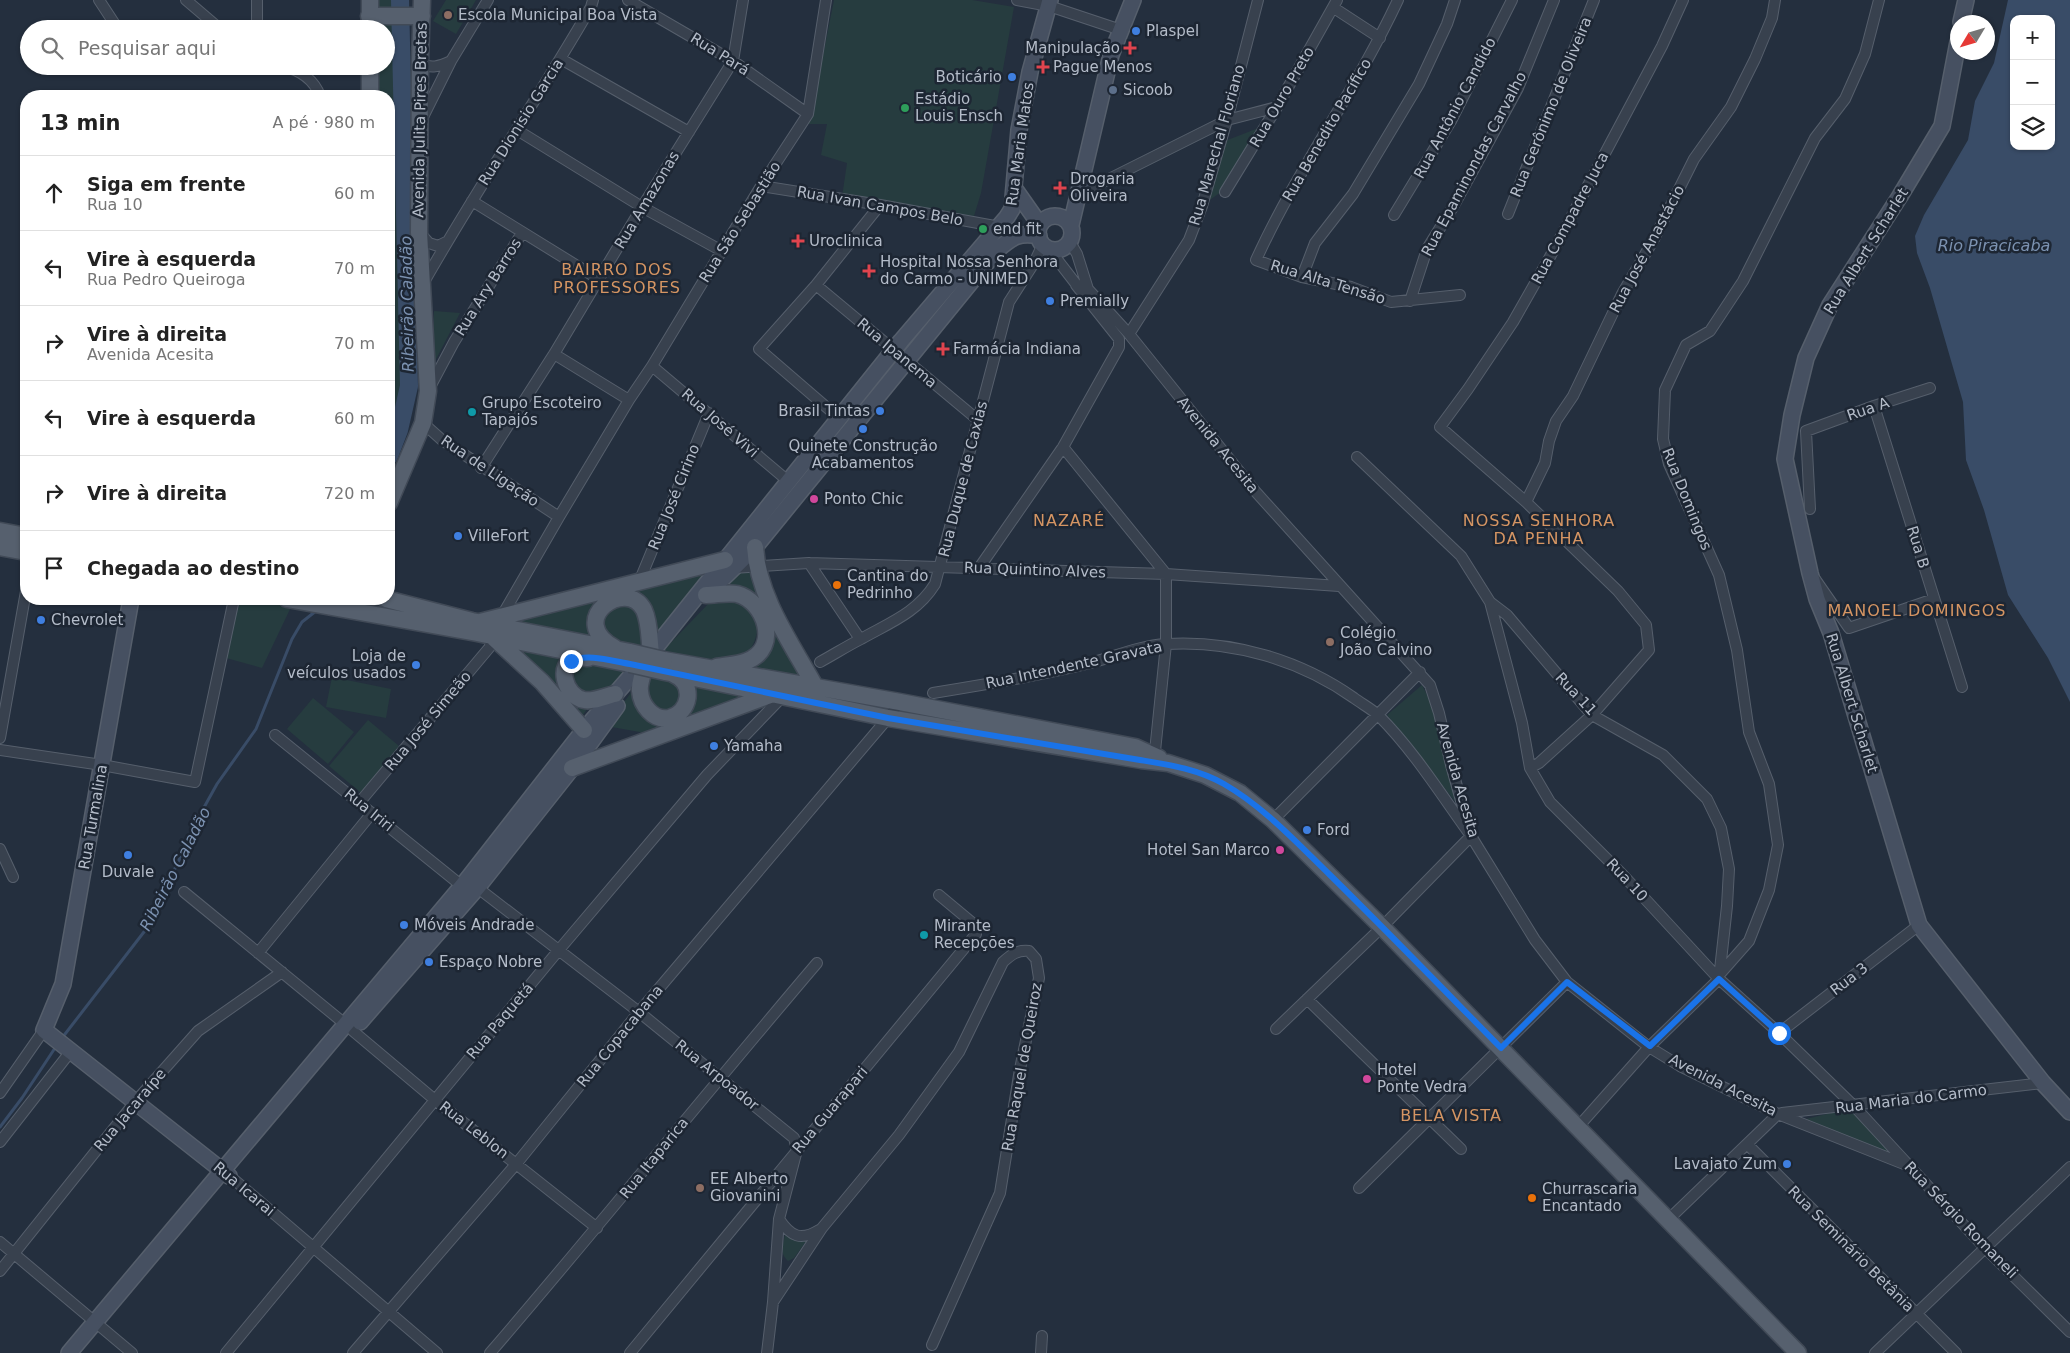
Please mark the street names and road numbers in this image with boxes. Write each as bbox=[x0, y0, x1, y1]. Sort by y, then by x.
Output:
street label: Rua Gerônimo de Oliveira bbox=[1507, 14, 1595, 200]
street label: Avenida Julita Pires Bretas bbox=[409, 22, 431, 218]
street label: Rua Pará bbox=[687, 29, 753, 79]
street label: Rua Antônio Candido bbox=[1410, 34, 1500, 182]
street label: Rua Ouro Preto bbox=[1246, 43, 1318, 151]
street label: Rua Dionisio Garcia bbox=[475, 55, 567, 189]
street label: Rua Benedito Pacífico bbox=[1279, 55, 1375, 205]
street label: Rua Marechal Floriano bbox=[1185, 63, 1249, 227]
street label: Rua Epaminondas Carvalho bbox=[1418, 69, 1530, 259]
street label: Rua Maria Matos bbox=[1002, 81, 1038, 207]
street label: Rua Amazonas bbox=[611, 148, 683, 252]
street label: Rua Compadre Juca bbox=[1528, 149, 1612, 287]
street label: Rua São Sebastião bbox=[695, 158, 785, 286]
street label: Rua José Anastácio bbox=[1606, 182, 1688, 316]
street label: Rua Ivan Campos Belo bbox=[796, 183, 964, 229]
street label: Rua Albert Scharlet bbox=[1820, 185, 1912, 317]
street label: Rua Ary Barros bbox=[451, 235, 525, 339]
street label: Rua Alta Tensão bbox=[1268, 256, 1388, 308]
street label: Rua Ipanema bbox=[853, 314, 941, 392]
street label: Rua José Vivi bbox=[678, 385, 762, 461]
street label: Avenida Acesita bbox=[1174, 393, 1262, 497]
street label: Rua A bbox=[1845, 393, 1892, 425]
street label: Rua Duque de Caxias bbox=[935, 399, 991, 559]
street label: Rua de Ligação bbox=[437, 431, 543, 511]
street label: Rua José Cirino bbox=[645, 442, 703, 552]
street label: Rua Domingos bbox=[1658, 445, 1716, 553]
street label: Rua B bbox=[1903, 524, 1933, 570]
street label: Rua Quintino Alves bbox=[964, 559, 1106, 581]
street label: Rua Albert Scharlet bbox=[1822, 631, 1882, 775]
street label: Rua Intendente Gravata bbox=[984, 637, 1164, 693]
street label: Rua José Simeão bbox=[381, 668, 475, 774]
street label: Rua 11 bbox=[1552, 669, 1600, 719]
street label: Avenida Acesita bbox=[1433, 720, 1483, 840]
street label: Rua Turmalina bbox=[75, 763, 111, 871]
street label: Rua Iriri bbox=[341, 785, 397, 835]
street label: Rua 10 bbox=[1603, 855, 1651, 905]
street label: Rua 3 bbox=[1827, 959, 1871, 999]
street label: Rua Paquetá bbox=[463, 979, 537, 1063]
street label: Rua Copacabana bbox=[573, 981, 667, 1091]
street label: Rua Raquel de Queiroz bbox=[998, 981, 1046, 1153]
street label: Rua Arpoador bbox=[672, 1036, 763, 1115]
street label: Avenida Acesita bbox=[1666, 1050, 1780, 1120]
street label: Rua Guarapari bbox=[788, 1063, 872, 1157]
street label: Rua Jacaraípe bbox=[90, 1065, 170, 1155]
street label: Rua Maria do Carmo bbox=[1834, 1081, 1988, 1117]
street label: Rua Leblon bbox=[436, 1097, 512, 1163]
street label: Rua Itaparica bbox=[616, 1114, 692, 1202]
street label: Rua Icarai bbox=[210, 1158, 278, 1220]
street label: Rua Sérgio Romaneli bbox=[1901, 1158, 2021, 1282]
street label: Rua Seminário Betânia bbox=[1784, 1182, 1918, 1316]

